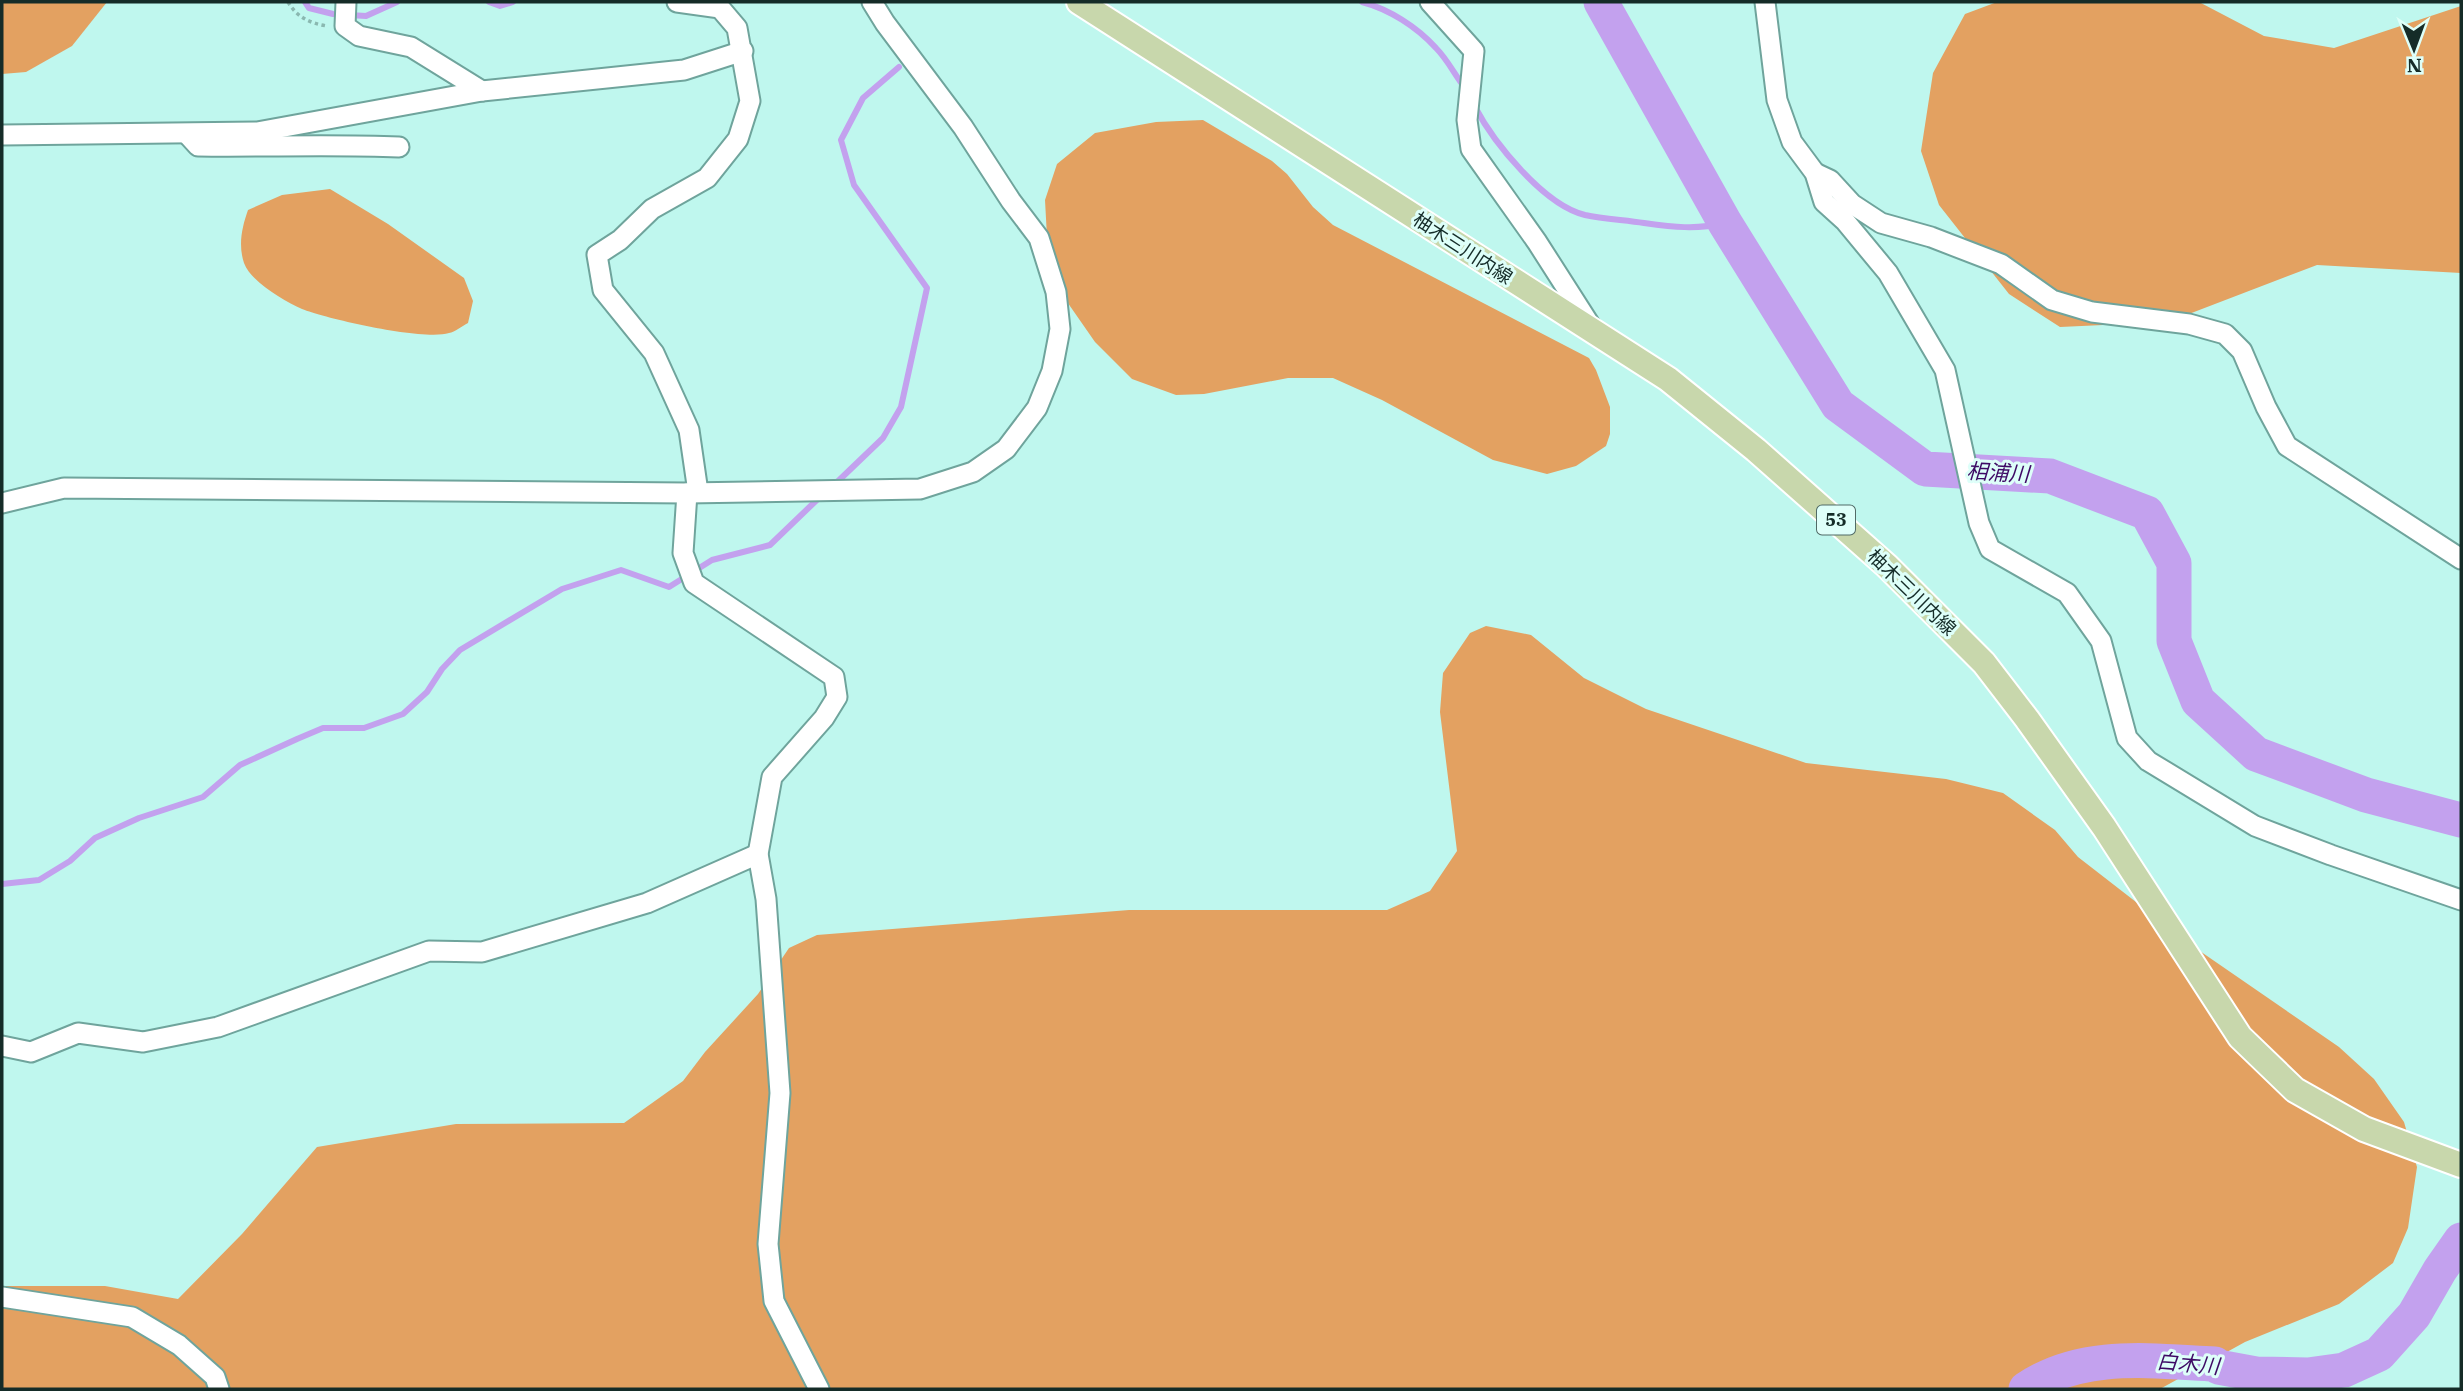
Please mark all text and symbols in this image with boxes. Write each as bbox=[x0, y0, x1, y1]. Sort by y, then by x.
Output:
north arrow bbox=[2379, 14, 2449, 84]
text: N bbox=[2407, 54, 2422, 78]
street label: 柚木三川内線 bbox=[1409, 207, 1517, 289]
water label: 相浦川 bbox=[1966, 456, 2032, 488]
road number: 53 bbox=[1817, 506, 1855, 534]
street label: 柚木三川内線 bbox=[1863, 544, 1961, 640]
water label: 白木川 bbox=[2155, 1346, 2223, 1380]

